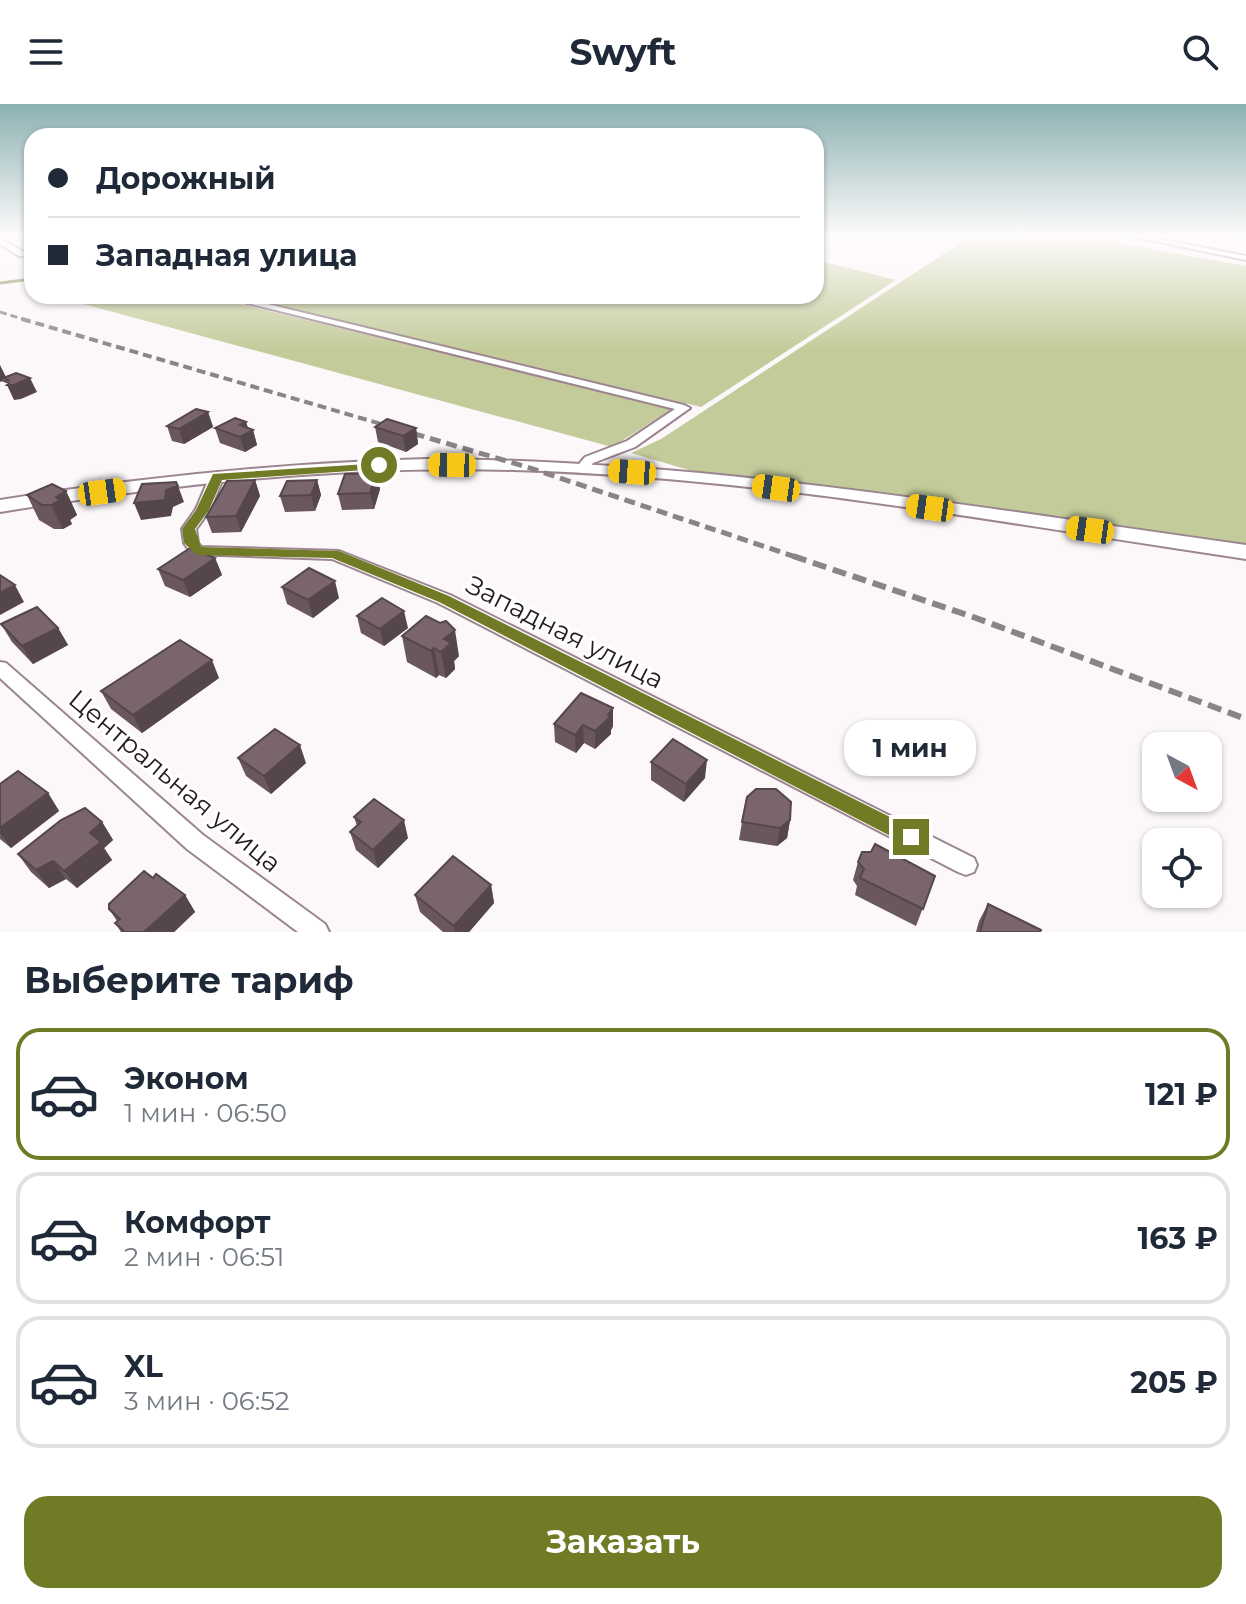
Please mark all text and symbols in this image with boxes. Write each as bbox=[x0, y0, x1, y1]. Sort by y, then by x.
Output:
icon: menu bbox=[24, 30, 68, 74]
text: Swyft bbox=[570, 30, 676, 74]
icon: search bbox=[1178, 30, 1222, 74]
text: Дорожный bbox=[96, 160, 276, 197]
text: Западная улица bbox=[96, 237, 357, 274]
route start bbox=[361, 447, 397, 483]
car bbox=[428, 453, 476, 477]
car bbox=[607, 458, 657, 486]
car bbox=[751, 473, 801, 503]
car bbox=[77, 477, 127, 507]
car bbox=[905, 493, 955, 523]
car bbox=[1065, 515, 1115, 545]
street label: Западная улица bbox=[461, 568, 669, 696]
street label: Центральная улица bbox=[62, 683, 288, 879]
callout: 1 мин bbox=[845, 721, 977, 777]
text: 1 мин bbox=[872, 732, 948, 764]
north arrow bbox=[1142, 732, 1222, 812]
map controls bbox=[1142, 732, 1222, 908]
route end bbox=[893, 819, 929, 855]
button: locate bbox=[1142, 828, 1222, 908]
text: Выберите тариф bbox=[24, 958, 354, 1002]
icon: car bbox=[28, 1058, 100, 1130]
text: Эконом bbox=[124, 1060, 249, 1097]
text: 121 ₽ bbox=[1145, 1076, 1218, 1113]
text: 1 мин · 06:50 bbox=[124, 1097, 287, 1129]
icon: car bbox=[28, 1202, 100, 1274]
text: Комфорт bbox=[124, 1204, 271, 1241]
text: 163 ₽ bbox=[1138, 1220, 1218, 1257]
text: 2 мин · 06:51 bbox=[124, 1241, 284, 1273]
icon: car bbox=[28, 1346, 100, 1418]
text: XL bbox=[124, 1348, 163, 1385]
text: 205 ₽ bbox=[1130, 1364, 1218, 1401]
text: 3 мин · 06:52 bbox=[124, 1385, 290, 1417]
button: Заказать bbox=[24, 1496, 1222, 1588]

